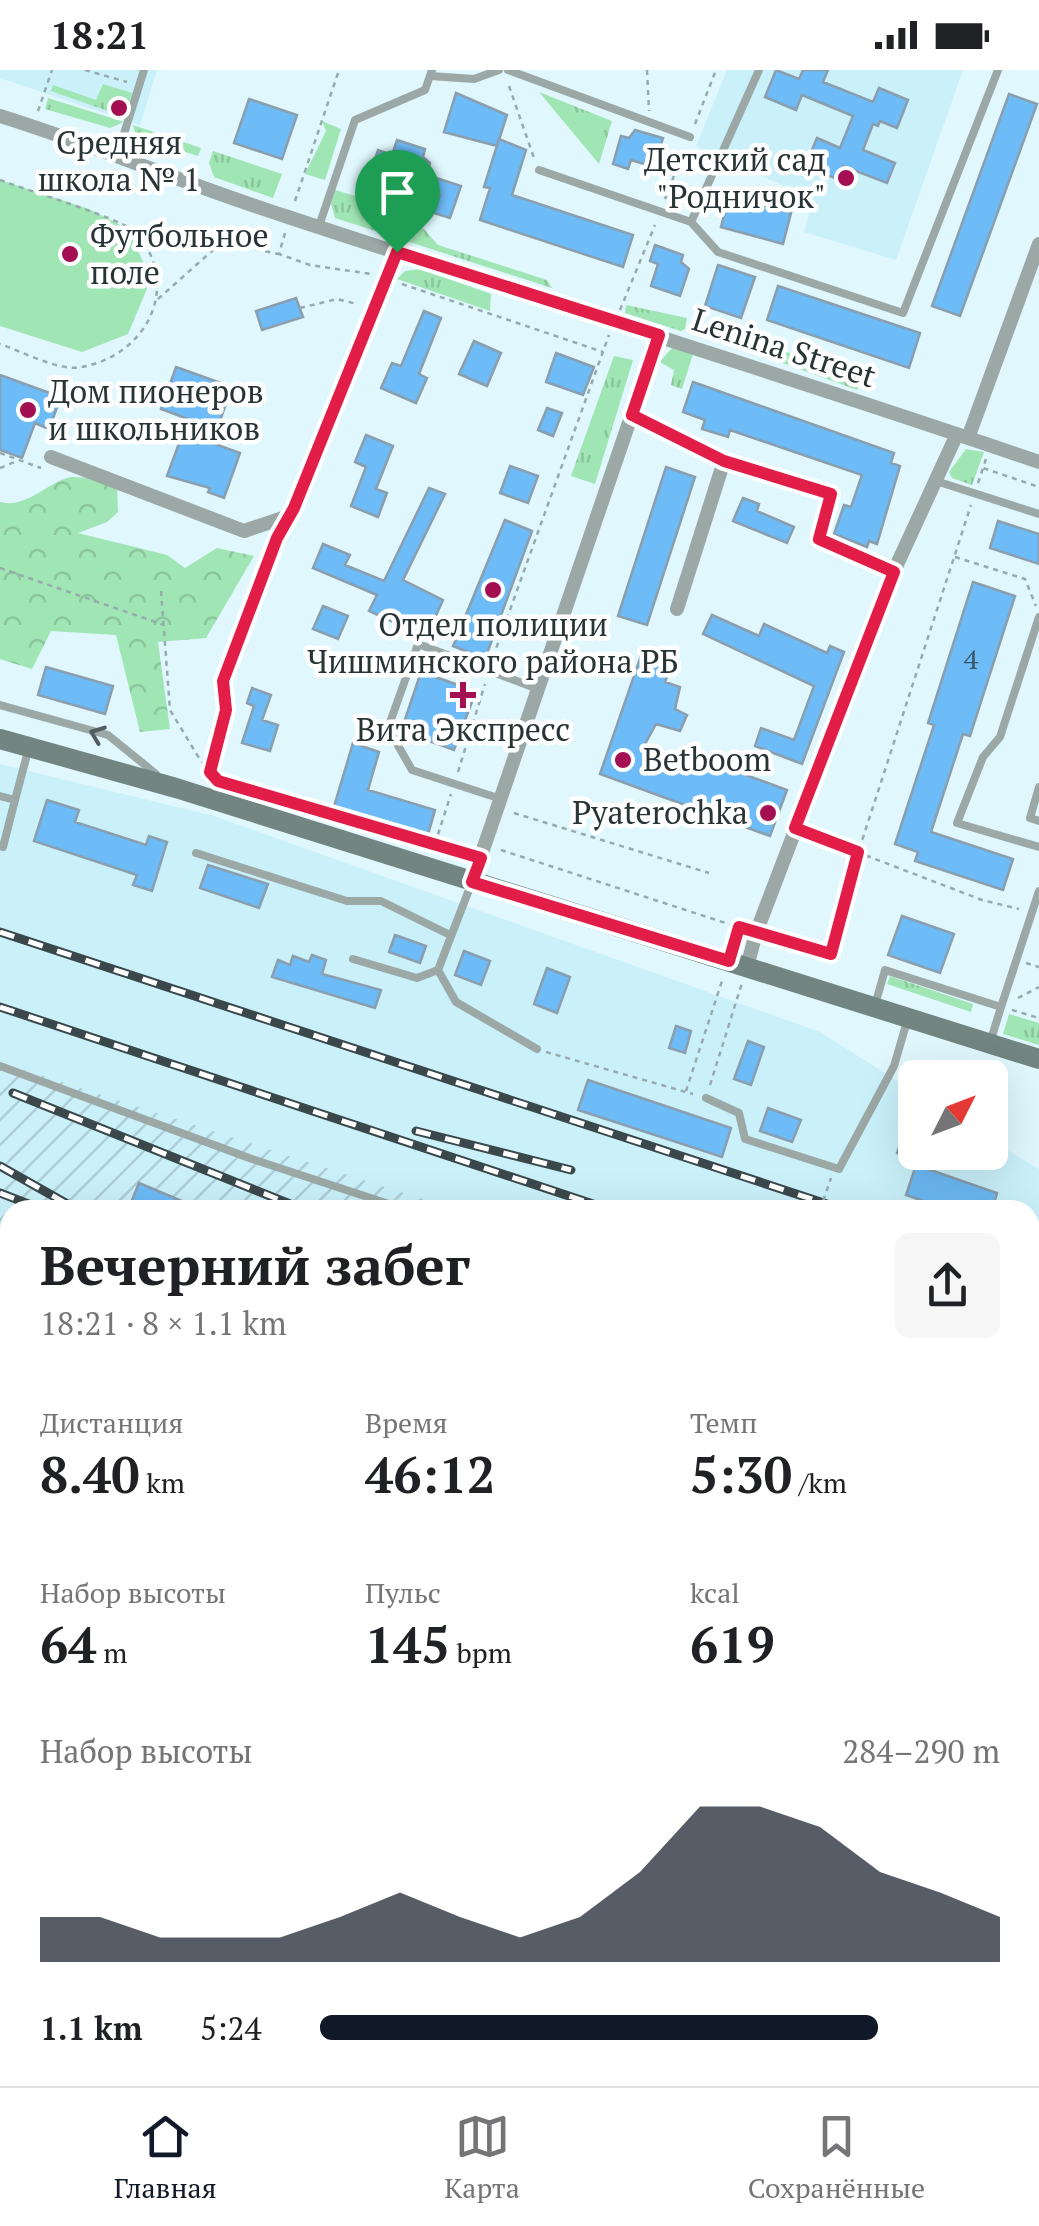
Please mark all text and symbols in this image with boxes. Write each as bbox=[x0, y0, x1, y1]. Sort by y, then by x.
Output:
text: 18:21 bbox=[50, 10, 149, 60]
marker: Средняя школа № 1 bbox=[108, 97, 130, 119]
place label: Средняя школа № 1 bbox=[38, 121, 200, 200]
place label: Детский сад "Родничок" bbox=[644, 138, 826, 217]
pin bbox=[355, 150, 440, 253]
icon: arrive bbox=[370, 165, 425, 220]
marker: Детский сад "Родничок" bbox=[835, 167, 857, 189]
place label: Футбольное поле bbox=[90, 214, 269, 293]
marker: Футбольное поле bbox=[59, 243, 81, 265]
street label: Lenina Street bbox=[687, 298, 882, 397]
place label: Дом пионеров и школьников bbox=[48, 370, 264, 449]
marker: Дом пионеров и школьников bbox=[17, 399, 39, 421]
marker: Отдел полиции Чишминского района РБ bbox=[482, 579, 504, 601]
place label: Отдел полиции Чишминского района РБ bbox=[307, 603, 679, 682]
house number: 4 bbox=[964, 640, 979, 677]
marker: Вита Экспресс bbox=[452, 684, 474, 706]
place label: Вита Экспресс bbox=[356, 708, 570, 750]
one-way arrow bbox=[89, 725, 107, 745]
place label: Betboom bbox=[643, 738, 771, 780]
marker: Betboom bbox=[612, 749, 634, 771]
place label: Pyaterochka bbox=[572, 791, 748, 833]
marker: Pyaterochka bbox=[757, 802, 779, 824]
north arrow bbox=[898, 1060, 1008, 1170]
map controls bbox=[898, 1060, 1008, 1170]
text: Вечерний забег bbox=[40, 1228, 470, 1301]
button: share bbox=[895, 1233, 1000, 1338]
text: 18:21 · 8 × 1.1 km bbox=[40, 1302, 287, 1344]
text: Дистанция bbox=[40, 1404, 183, 1441]
text: Время bbox=[365, 1404, 448, 1441]
text: Темп bbox=[690, 1404, 757, 1441]
text: 8.40 bbox=[40, 1441, 140, 1507]
text: 46:12 bbox=[365, 1441, 495, 1507]
text: 5:30 bbox=[690, 1441, 792, 1507]
text: km bbox=[140, 1464, 185, 1501]
text: /km bbox=[792, 1464, 847, 1501]
text: Набор высоты bbox=[40, 1574, 226, 1611]
text: Пульс bbox=[365, 1574, 441, 1611]
text: kcal bbox=[690, 1574, 740, 1611]
text: 64 bbox=[40, 1611, 97, 1677]
text: 145 bbox=[365, 1611, 450, 1677]
text: 619 bbox=[690, 1611, 775, 1677]
text: m bbox=[97, 1634, 127, 1671]
text: bpm bbox=[450, 1634, 512, 1671]
text: Набор высоты bbox=[40, 1730, 252, 1772]
text: 284–290 m bbox=[842, 1730, 1000, 1772]
text: 1.1 km bbox=[40, 2007, 143, 2049]
text: 5:24 bbox=[200, 2007, 262, 2049]
tab: Главная bbox=[114, 2109, 217, 2206]
tab: Карта bbox=[444, 2109, 520, 2206]
tab: Сохранённые bbox=[748, 2109, 925, 2206]

